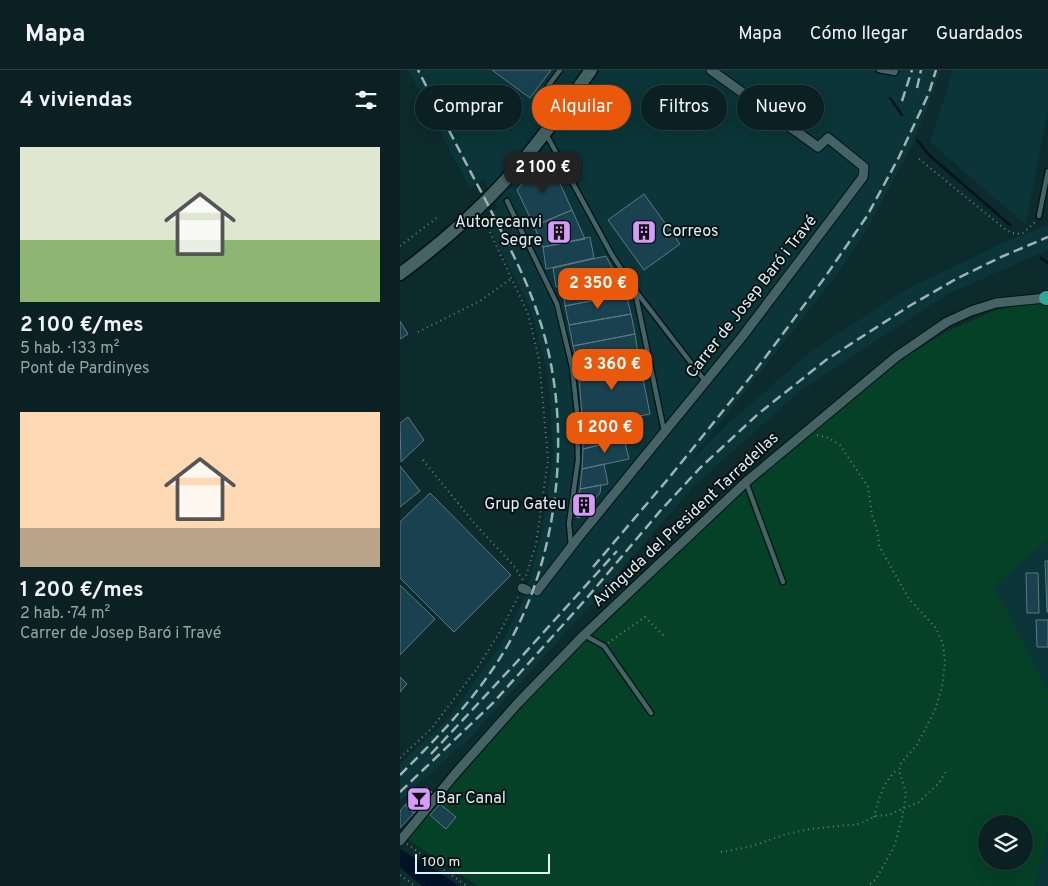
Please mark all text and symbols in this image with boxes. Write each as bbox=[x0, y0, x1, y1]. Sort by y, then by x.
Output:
text: Mapa bbox=[25, 20, 85, 50]
text: Mapa bbox=[738, 23, 782, 46]
text: Cómo llegar bbox=[810, 23, 908, 46]
text: Guardados bbox=[936, 23, 1023, 46]
chip: Comprar bbox=[415, 85, 522, 130]
chip: Alquilar bbox=[532, 85, 631, 130]
chip: Filtros bbox=[641, 85, 727, 130]
chip: Nuevo bbox=[737, 85, 824, 130]
icon: filters bbox=[352, 86, 380, 114]
text: 4 viviendas bbox=[20, 87, 133, 114]
pin: 2 100 € bbox=[497, 152, 589, 194]
text: 2 100 € bbox=[515, 158, 571, 178]
icon: home bbox=[155, 179, 245, 269]
street label: Carrer de Josep Baró i Travé bbox=[682, 212, 822, 382]
place label: Autorecanvi Segre bbox=[455, 213, 542, 251]
building icon: Autorecanvi Segre bbox=[546, 219, 572, 245]
building icon: Correos bbox=[631, 219, 657, 245]
place label: Correos bbox=[662, 222, 718, 242]
pin: 2 350 € bbox=[552, 268, 644, 310]
text: 2 350 € bbox=[569, 274, 627, 294]
text: 2 100 €/mes bbox=[20, 312, 144, 339]
text: 5 hab. · 133 m² bbox=[20, 339, 120, 359]
pin: 3 360 € bbox=[566, 348, 658, 391]
text: 3 360 € bbox=[583, 355, 641, 375]
text: Pont de Pardinyes bbox=[20, 359, 150, 379]
pin: 1 200 € bbox=[559, 412, 651, 454]
text: 1 200 € bbox=[577, 418, 633, 438]
street label: Avinguda del President Tarradellas bbox=[589, 428, 783, 612]
icon: home bbox=[155, 444, 245, 534]
building icon: Grup Gateu bbox=[571, 492, 597, 518]
place label: Grup Gateu bbox=[484, 495, 566, 515]
text: 1 200 €/mes bbox=[20, 577, 144, 604]
text: 2 hab. · 74 m² bbox=[20, 604, 110, 624]
text: Carrer de Josep Baró i Travé bbox=[20, 624, 221, 644]
bar icon: Bar Canal bbox=[406, 786, 432, 812]
place label: Bar Canal bbox=[436, 789, 506, 809]
map controls bbox=[978, 815, 1033, 870]
button: layers bbox=[978, 815, 1033, 870]
scale bar bbox=[415, 851, 550, 874]
text: 100 m bbox=[422, 854, 460, 871]

